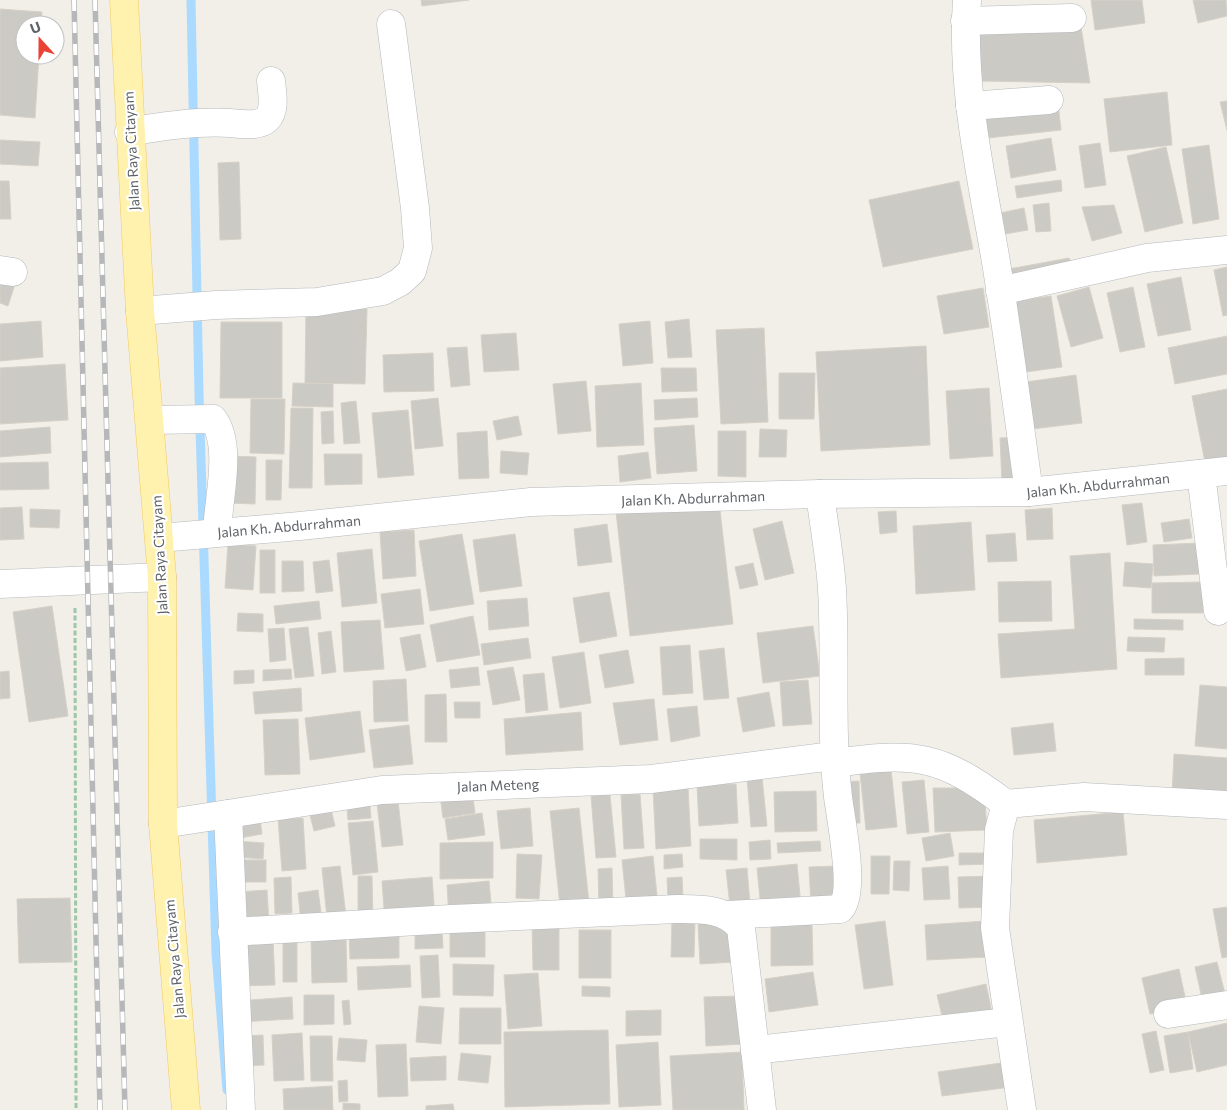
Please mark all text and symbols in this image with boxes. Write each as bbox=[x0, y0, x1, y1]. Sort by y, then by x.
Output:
north arrow bbox=[15, 15, 65, 65]
text: U bbox=[27, 18, 43, 37]
street label: Jalan Raya Citayam bbox=[119, 91, 143, 211]
street label: Jalan Kh. Abdurrahman bbox=[1025, 469, 1171, 501]
street label: Jalan Kh. Abdurrahman bbox=[621, 487, 765, 509]
street label: Jalan Raya Citayam bbox=[147, 495, 171, 615]
street label: Jalan Kh. Abdurrahman bbox=[216, 511, 362, 541]
street label: Jalan Meteng bbox=[457, 775, 540, 795]
street label: Jalan Raya Citayam bbox=[160, 899, 188, 1019]

